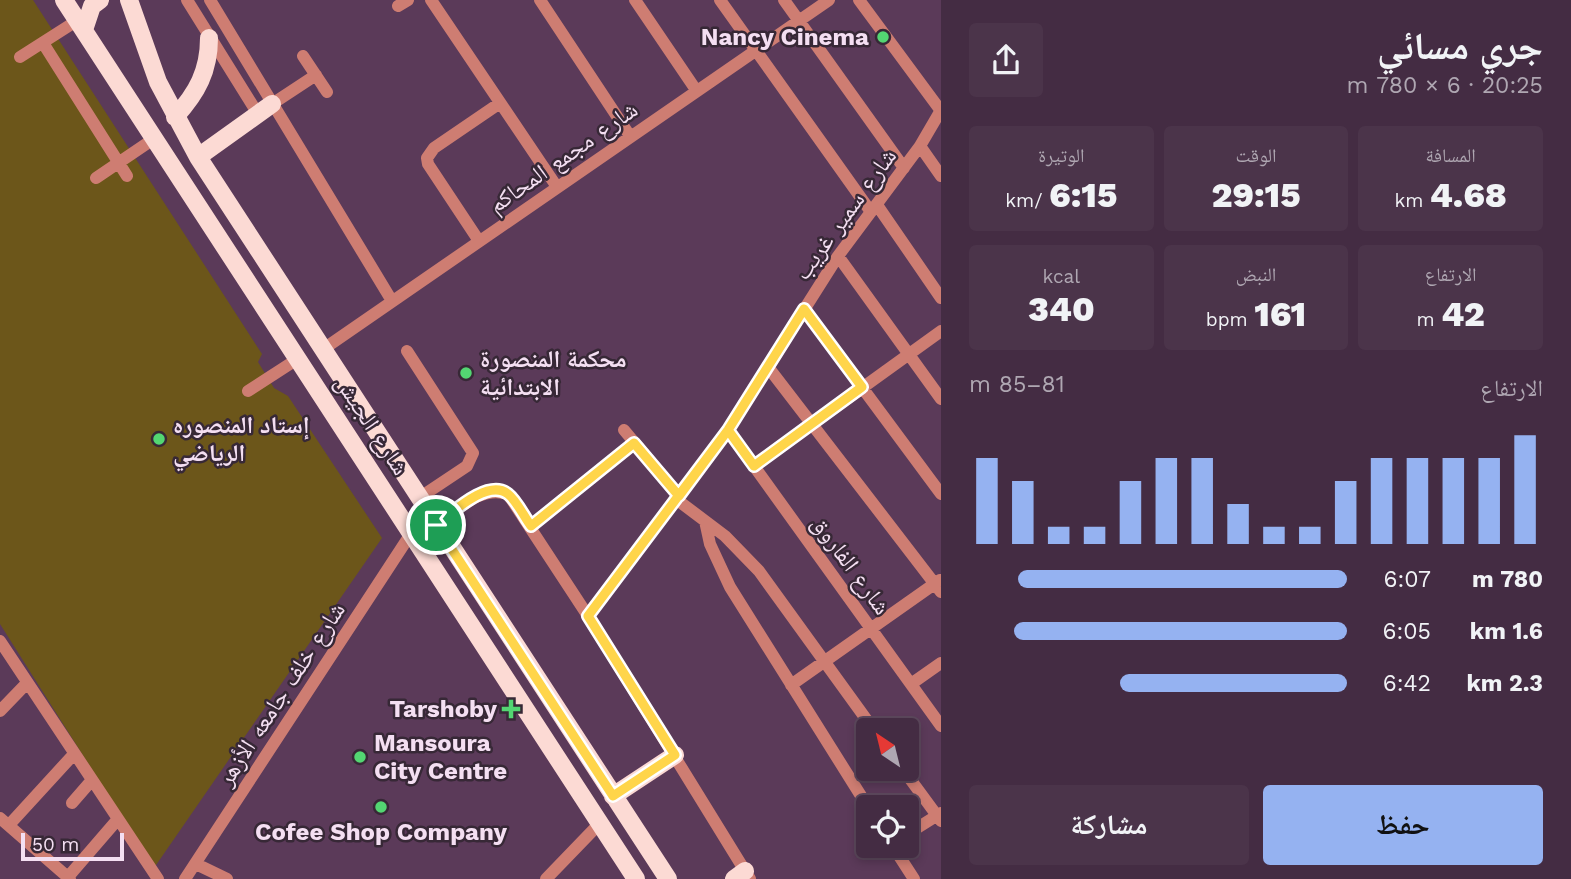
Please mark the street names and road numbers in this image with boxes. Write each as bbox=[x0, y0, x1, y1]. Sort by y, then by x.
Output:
street label: شارع مجمع المحاكم bbox=[483, 95, 644, 220]
street label: شارع سمير غريب bbox=[788, 143, 903, 286]
street label: شارع الجيش bbox=[328, 370, 415, 481]
street label: شارع الفاروق bbox=[805, 510, 896, 621]
street label: شارع خلف جامعه الأزهر bbox=[211, 597, 352, 792]

